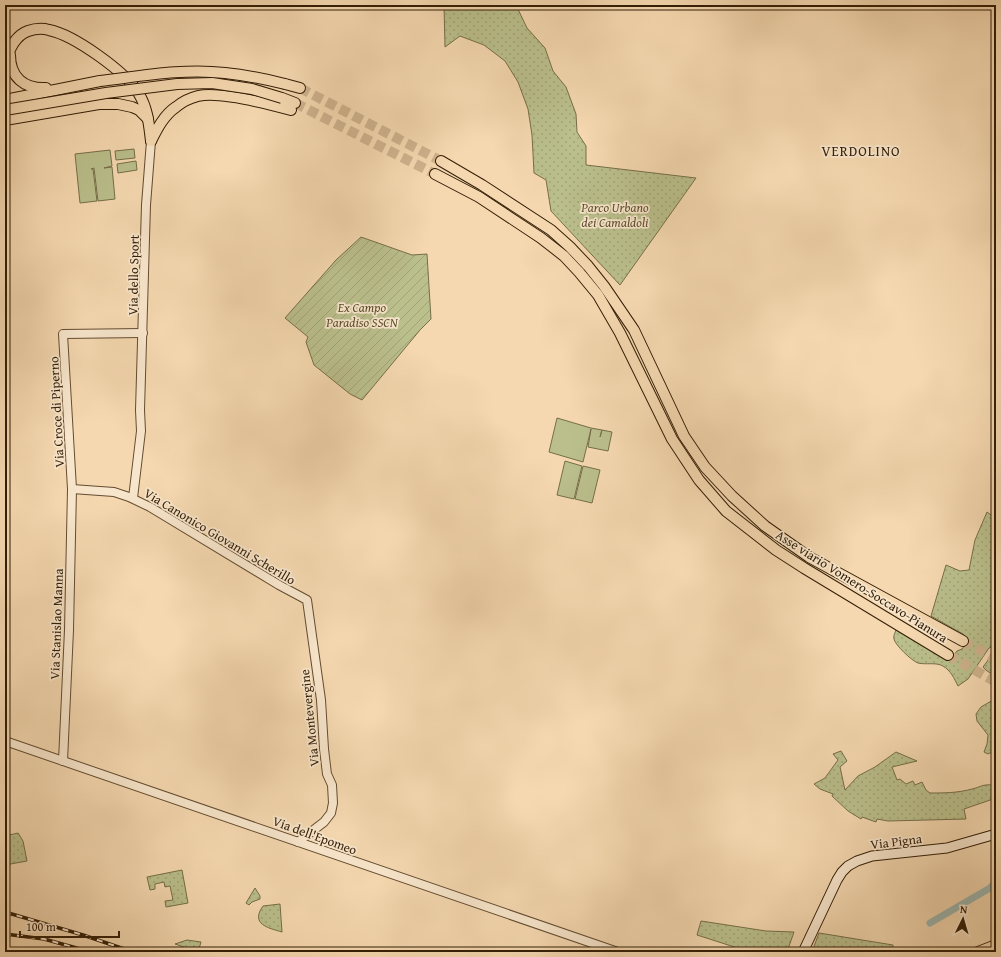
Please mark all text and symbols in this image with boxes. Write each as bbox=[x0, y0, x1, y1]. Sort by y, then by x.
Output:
district label: VERDOLINO bbox=[821, 141, 901, 161]
park label: Parco Urbano dei Camaldoli bbox=[580, 198, 649, 232]
street label: Via dello Sport bbox=[123, 234, 144, 316]
park label: Ex Campo Paradiso SSCN bbox=[325, 298, 399, 332]
street label: Via Croce di Piperno bbox=[44, 356, 69, 468]
street label: Via Canonico Giovanni Scherillo bbox=[140, 483, 299, 590]
street label: Asse viario Vomero-Soccavo-Pianura bbox=[772, 525, 952, 648]
street label: Via Stanislao Manna bbox=[45, 567, 68, 680]
street label: Via Montevergine bbox=[295, 668, 324, 767]
street label: Via dell'Epomeo bbox=[270, 811, 360, 860]
street label: Via Pigna bbox=[869, 829, 924, 854]
north arrow bbox=[943, 899, 983, 939]
text: N bbox=[960, 901, 969, 917]
scale bar bbox=[20, 913, 119, 939]
text: 100 m bbox=[26, 918, 56, 935]

